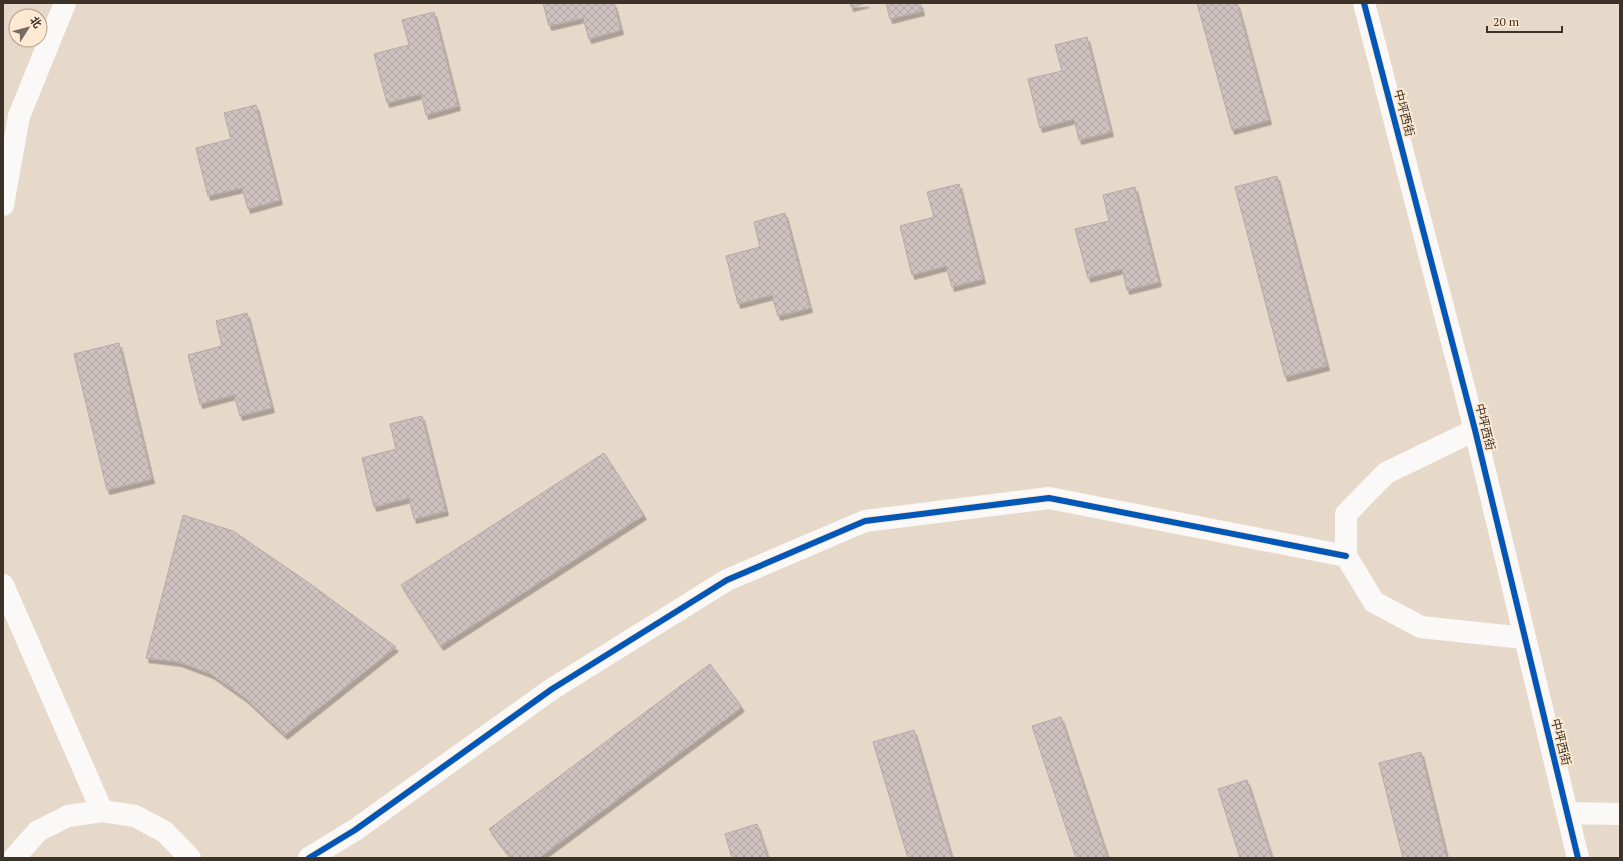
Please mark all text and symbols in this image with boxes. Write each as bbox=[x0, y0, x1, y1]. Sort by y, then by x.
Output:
north arrow bbox=[8, 8, 48, 48]
scale bar bbox=[1487, 8, 1562, 34]
text: 北 bbox=[27, 14, 45, 31]
text: 20 m bbox=[1493, 14, 1520, 29]
street label: 中坪西街 bbox=[1391, 88, 1418, 138]
street label: 中坪西街 bbox=[1472, 402, 1499, 452]
street label: 中坪西街 bbox=[1548, 717, 1575, 767]

